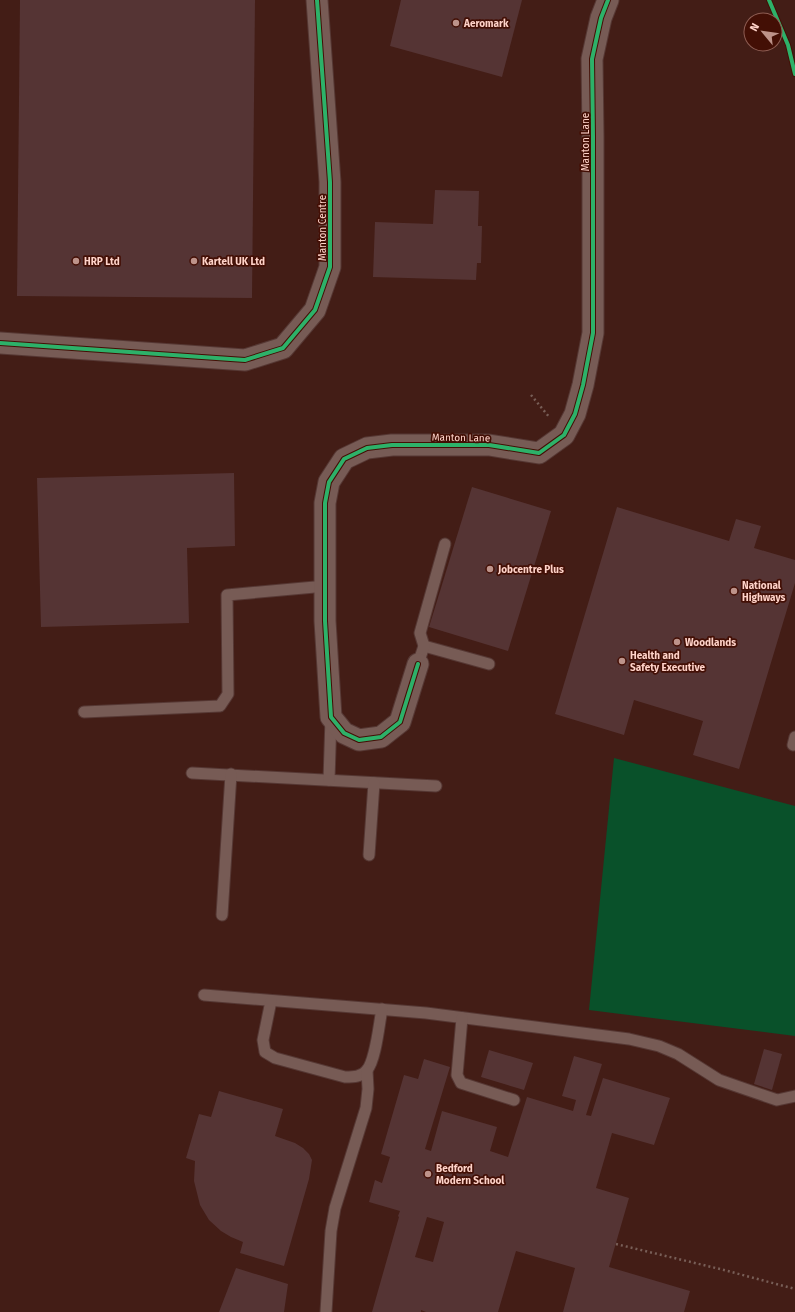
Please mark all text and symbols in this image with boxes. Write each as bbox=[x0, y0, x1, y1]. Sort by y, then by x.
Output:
north arrow bbox=[743, 12, 783, 52]
marker: Aeromark bbox=[451, 18, 461, 28]
place label: Aeromark bbox=[463, 18, 509, 30]
text: N bbox=[747, 21, 762, 34]
street label: Manton Lane bbox=[580, 113, 592, 171]
street label: Manton Centre bbox=[317, 195, 329, 261]
marker: HRP Ltd bbox=[71, 256, 81, 266]
place label: HRP Ltd bbox=[84, 256, 120, 268]
marker: Kartell UK Ltd bbox=[189, 256, 199, 266]
place label: Kartell UK Ltd bbox=[202, 256, 265, 268]
street label: Manton Lane bbox=[432, 431, 490, 445]
marker: Jobcentre Plus bbox=[485, 564, 495, 574]
place label: Jobcentre Plus bbox=[497, 564, 564, 576]
place label: National Highways bbox=[742, 580, 786, 604]
marker: National Highways bbox=[729, 586, 739, 596]
marker: Woodlands bbox=[672, 637, 682, 647]
place label: Woodlands bbox=[685, 637, 736, 649]
place label: Health and Safety Executive bbox=[630, 650, 705, 674]
marker: Health and Safety Executive bbox=[617, 656, 627, 666]
place label: Bedford Modern School bbox=[436, 1163, 504, 1187]
marker: Bedford Modern School bbox=[423, 1169, 433, 1179]

